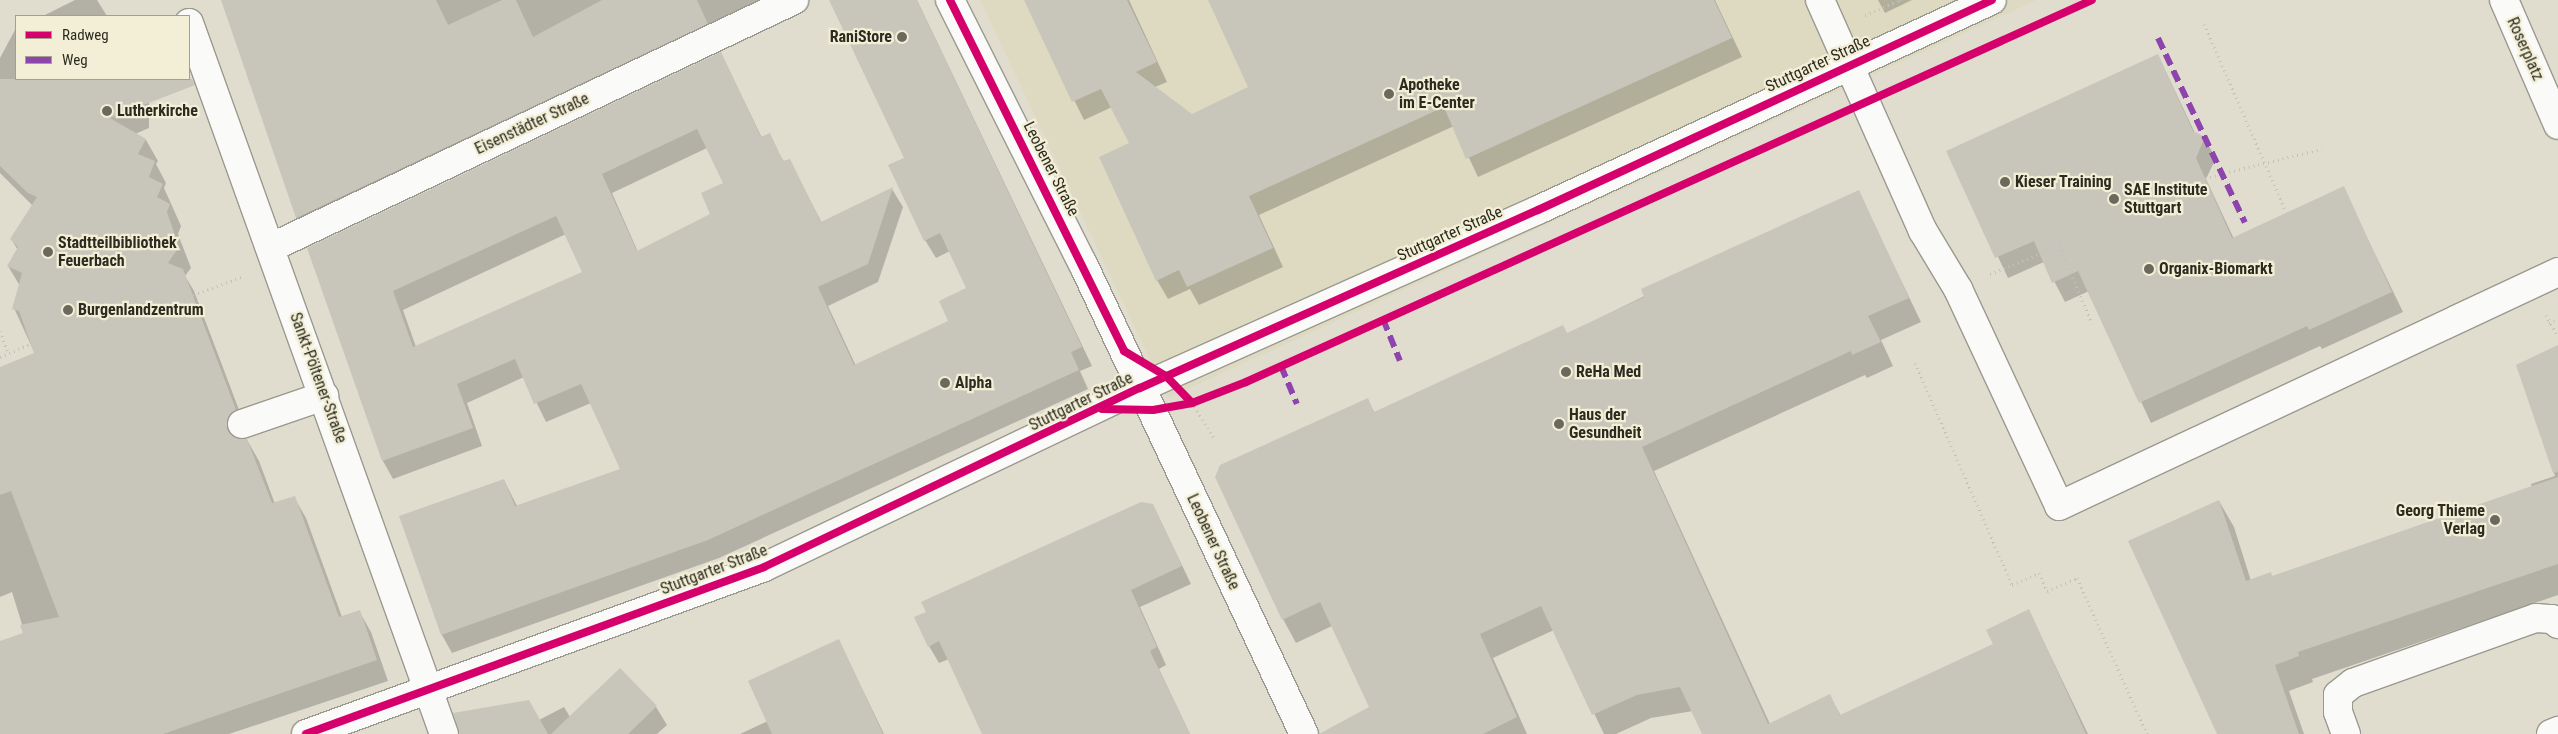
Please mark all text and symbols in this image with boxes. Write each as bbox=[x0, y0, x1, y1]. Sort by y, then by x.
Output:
street label: Roserplatz bbox=[2503, 14, 2547, 84]
legend bbox=[15, 15, 190, 80]
text: Radweg bbox=[62, 26, 109, 44]
place label: RaniStore bbox=[830, 27, 892, 47]
marker: RaniStore bbox=[896, 31, 908, 43]
street label: Stuttgarter Straße bbox=[1763, 31, 1873, 97]
text: Weg bbox=[62, 51, 88, 69]
place label: Apotheke im E-Center bbox=[1399, 75, 1475, 113]
marker: Apotheke im E-Center bbox=[1383, 88, 1395, 100]
street label: Eisenstädter Straße bbox=[472, 89, 592, 159]
place label: Lutherkirche bbox=[117, 101, 198, 121]
marker: Lutherkirche bbox=[101, 105, 113, 117]
street label: Leobener Straße bbox=[1019, 119, 1083, 219]
place label: Kieser Training bbox=[2015, 172, 2112, 192]
marker: Kieser Training bbox=[1999, 176, 2011, 188]
place label: SAE Institute Stuttgart bbox=[2124, 180, 2207, 218]
marker: SAE Institute Stuttgart bbox=[2108, 193, 2120, 205]
street label: Stuttgarter Straße bbox=[1395, 202, 1505, 266]
place label: Stadtteilbibliothek Feuerbach bbox=[58, 233, 177, 271]
marker: Stadtteilbibliothek Feuerbach bbox=[42, 246, 54, 258]
place label: Organix-Biomarkt bbox=[2159, 259, 2273, 279]
marker: Organix-Biomarkt bbox=[2143, 263, 2155, 275]
place label: Burgenlandzentrum bbox=[78, 300, 204, 320]
marker: Burgenlandzentrum bbox=[62, 304, 74, 316]
street label: Sankt-Pöltener-Straße bbox=[285, 310, 351, 446]
place label: ReHa Med bbox=[1576, 362, 1641, 382]
marker: ReHa Med bbox=[1560, 366, 1572, 378]
street label: Stuttgarter Straße bbox=[1026, 369, 1136, 435]
place label: Alpha bbox=[955, 373, 992, 393]
marker: Alpha bbox=[939, 377, 951, 389]
place label: Haus der Gesundheit bbox=[1569, 405, 1641, 443]
marker: Haus der Gesundheit bbox=[1553, 418, 1565, 430]
street label: Leobener Straße bbox=[1182, 491, 1244, 593]
place label: Georg Thieme Verlag bbox=[2395, 501, 2485, 539]
marker: Georg Thieme Verlag bbox=[2489, 514, 2501, 526]
street label: Stuttgarter Straße bbox=[658, 541, 770, 599]

